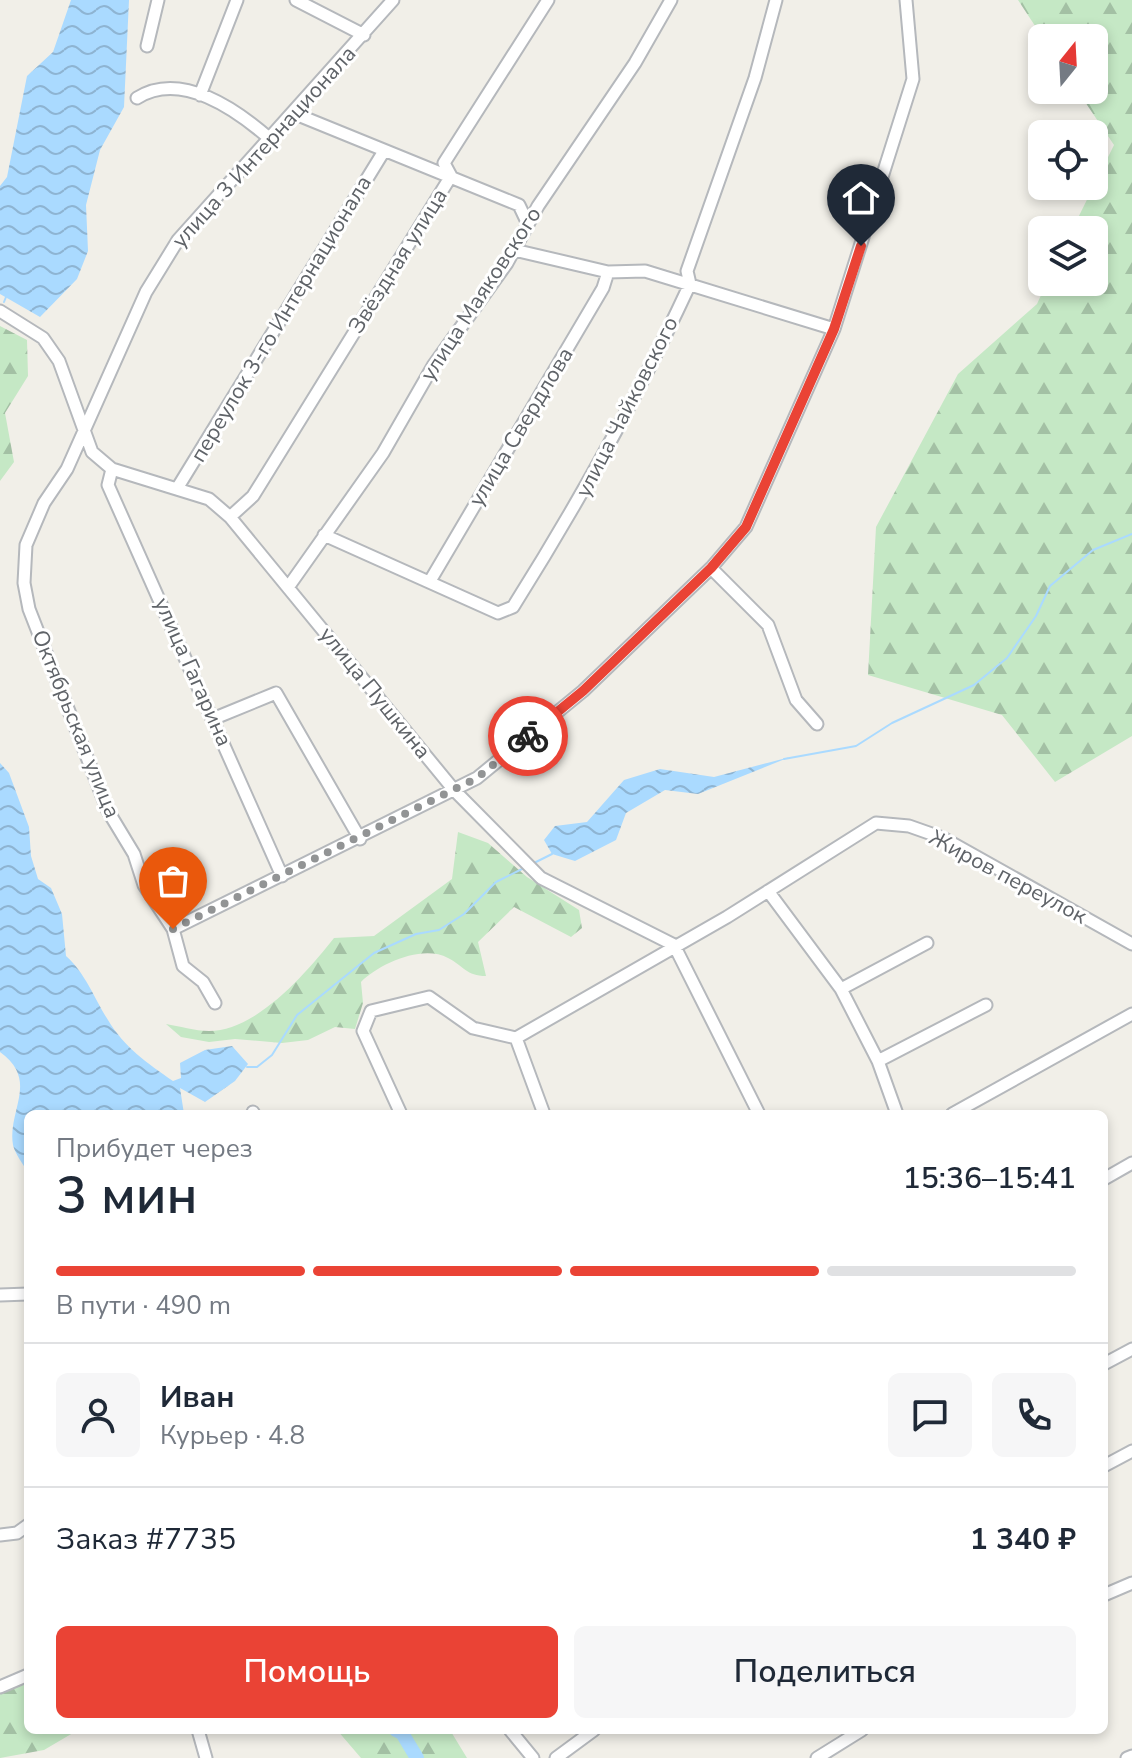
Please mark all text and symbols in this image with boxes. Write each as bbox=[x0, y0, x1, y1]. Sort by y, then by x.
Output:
north arrow bbox=[1028, 24, 1108, 104]
map controls bbox=[1028, 24, 1108, 296]
street label: улица 3 Интернационала bbox=[165, 40, 363, 254]
button: locate bbox=[1028, 120, 1108, 200]
pin bbox=[827, 164, 895, 246]
street label: переулок 3-го Интернационала bbox=[183, 170, 379, 468]
icon: home bbox=[839, 176, 883, 220]
street label: Звёздная улица bbox=[341, 183, 455, 339]
street label: улица Маяковского bbox=[413, 201, 549, 387]
button: layers bbox=[1028, 216, 1108, 296]
street label: улица Чайковского bbox=[568, 311, 686, 503]
street label: улица Свердлова bbox=[462, 342, 580, 512]
street label: улица Гагарина bbox=[147, 593, 239, 751]
street label: улица Пушкина bbox=[312, 621, 438, 765]
street label: Октябрьская улица bbox=[25, 626, 127, 822]
courier bbox=[488, 696, 568, 776]
icon: bike bbox=[506, 714, 550, 758]
street label: Жиров переулок bbox=[924, 823, 1092, 931]
pin bbox=[139, 847, 207, 929]
icon: bag bbox=[151, 859, 195, 903]
text: Прибудет через bbox=[56, 1131, 253, 1166]
text: 15:36–15:41 bbox=[903, 1158, 1076, 1199]
text: 3 мин bbox=[56, 1160, 198, 1231]
text: В пути · 490 m bbox=[56, 1288, 231, 1323]
button: person bbox=[56, 1373, 140, 1457]
button: chat bbox=[888, 1373, 972, 1457]
button: phone bbox=[992, 1373, 1076, 1457]
text: Иван bbox=[160, 1377, 235, 1418]
text: Курьер · 4.8 bbox=[160, 1418, 305, 1453]
text: Заказ #7735 bbox=[56, 1519, 236, 1560]
text: 1 340 ₽ bbox=[970, 1519, 1076, 1560]
button: Помощь bbox=[56, 1626, 558, 1718]
button: Поделиться bbox=[574, 1626, 1076, 1718]

